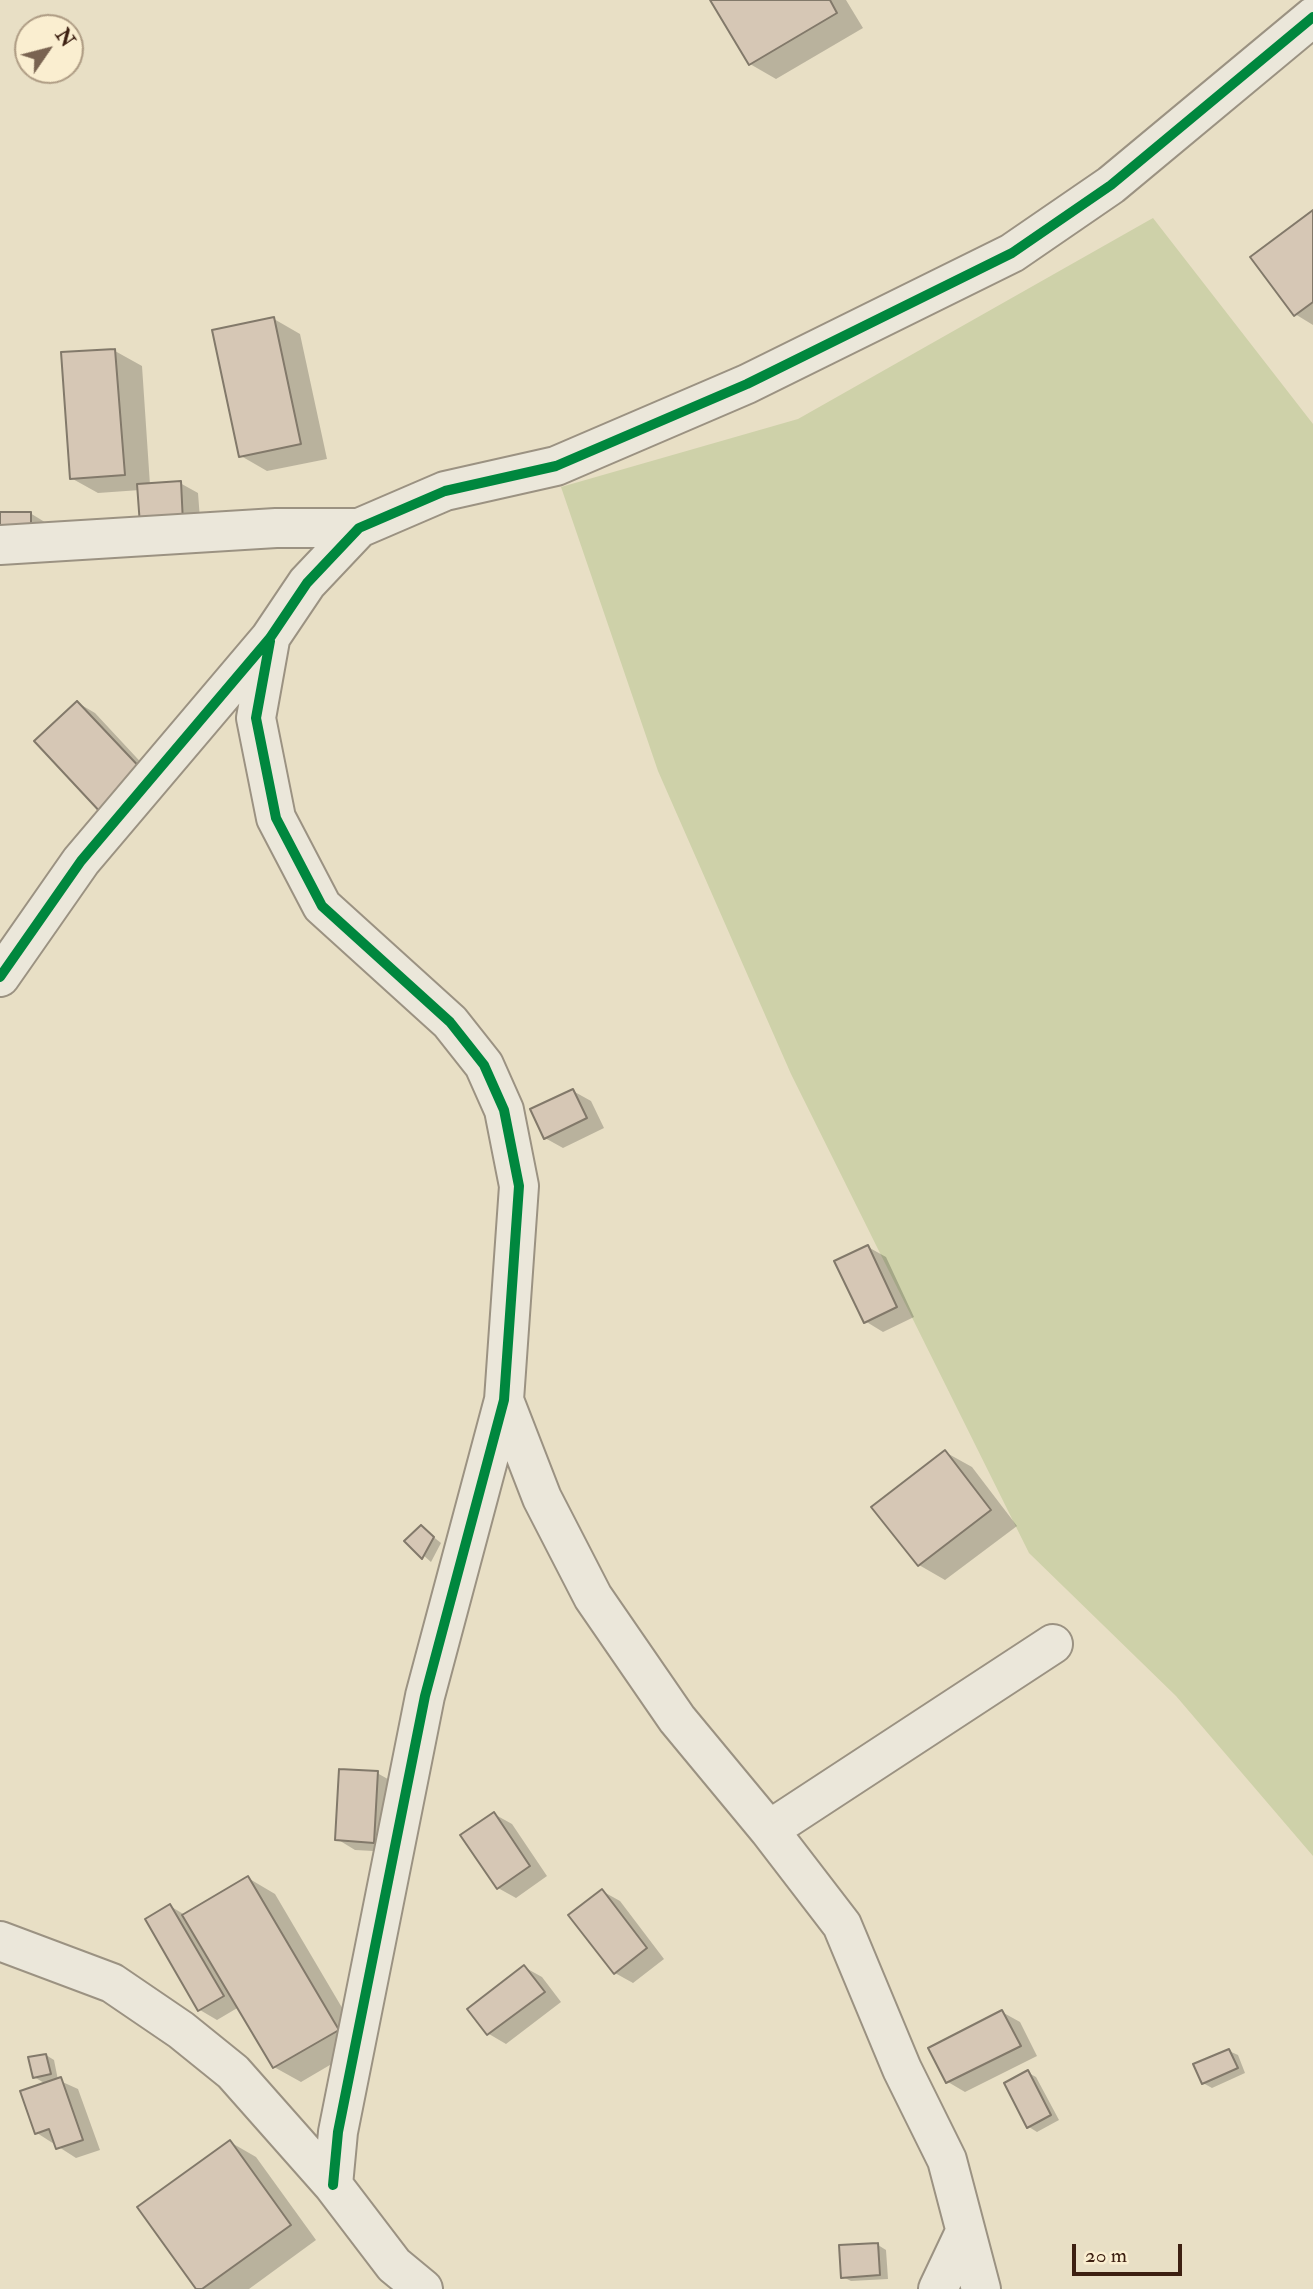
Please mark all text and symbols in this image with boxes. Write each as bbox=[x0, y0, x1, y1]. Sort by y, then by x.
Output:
north arrow bbox=[14, 14, 84, 84]
text: N bbox=[50, 24, 79, 52]
scale bar bbox=[1075, 2230, 1185, 2274]
text: 20 m bbox=[1085, 2242, 1127, 2269]

